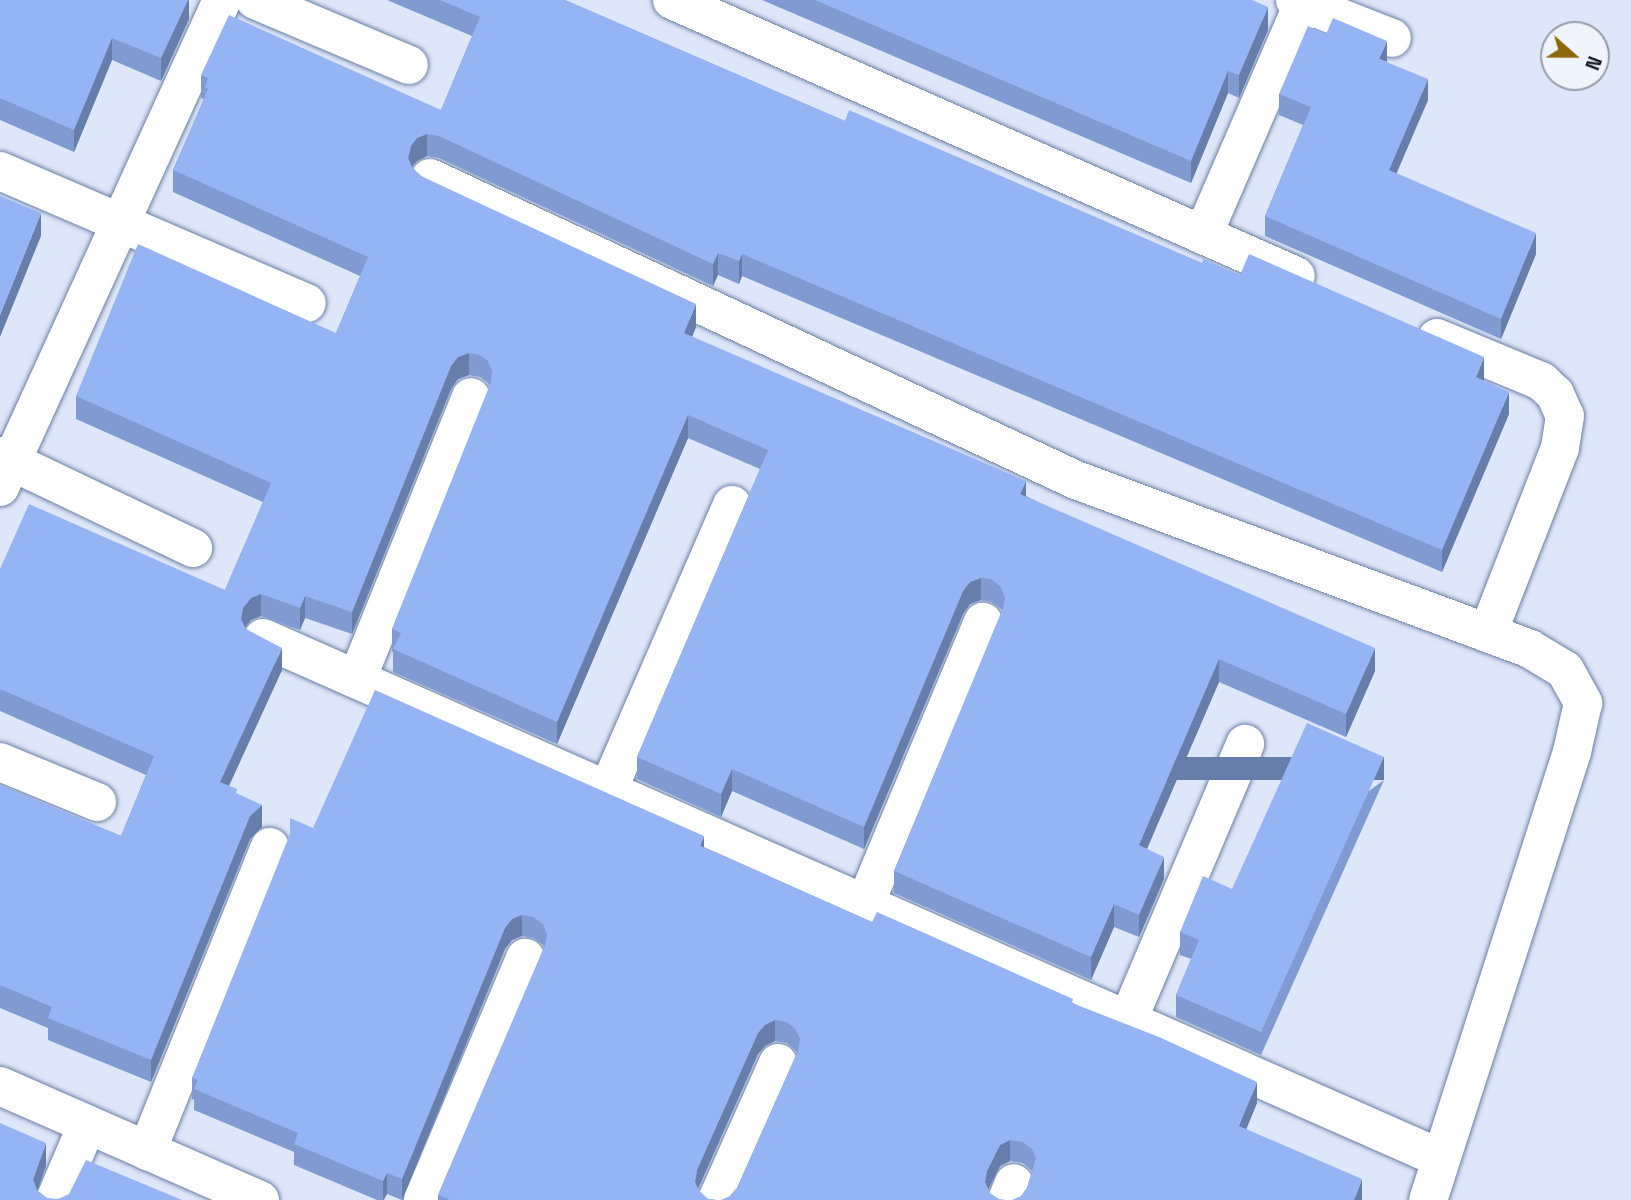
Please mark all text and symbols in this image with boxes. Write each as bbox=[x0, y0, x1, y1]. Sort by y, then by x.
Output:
north arrow bbox=[1540, 21, 1610, 91]
text: N bbox=[1579, 53, 1607, 73]

